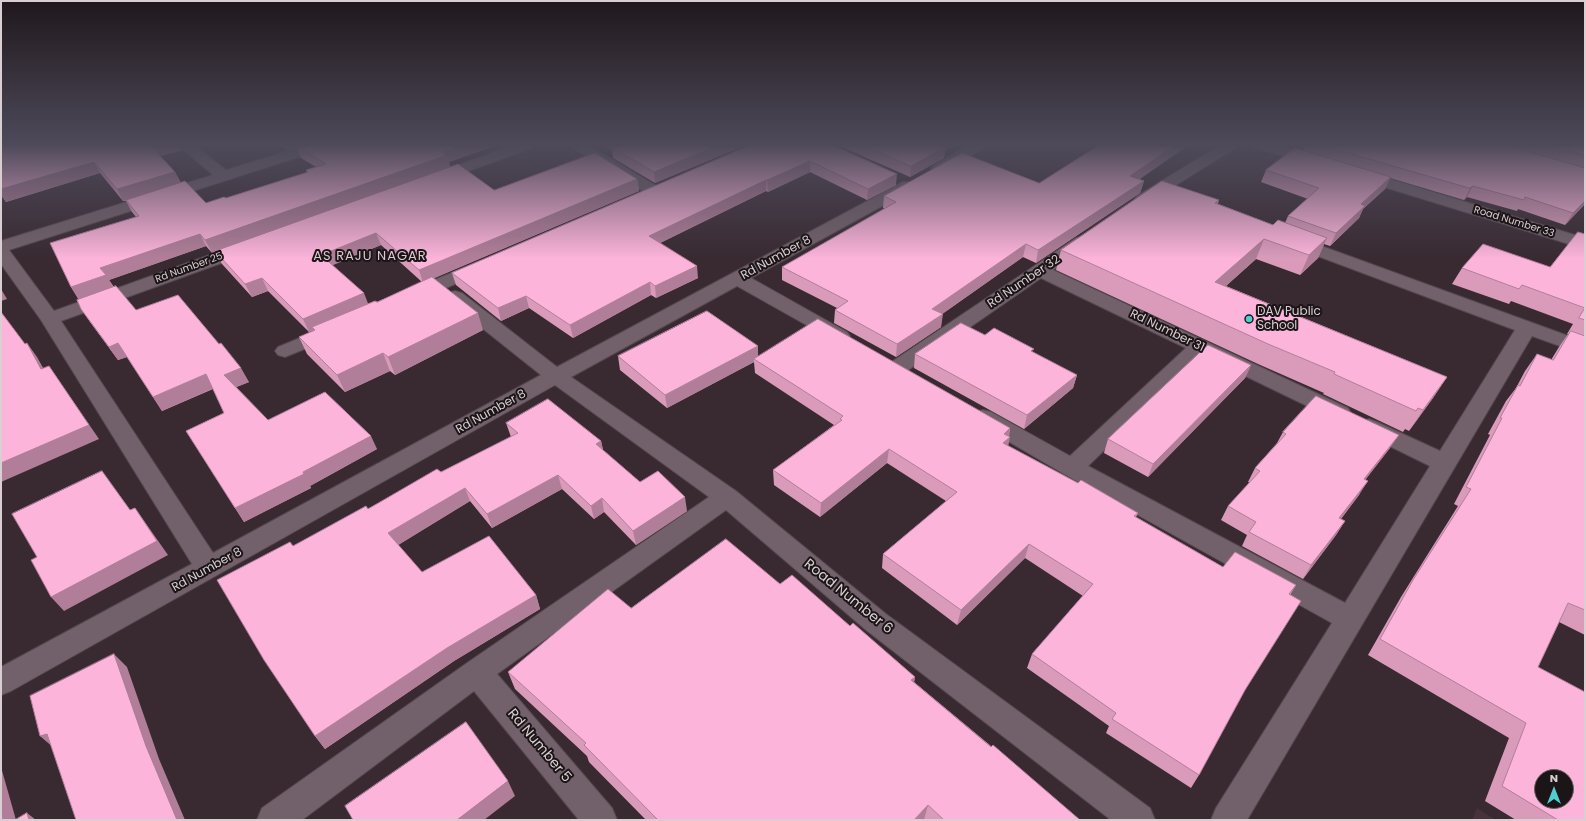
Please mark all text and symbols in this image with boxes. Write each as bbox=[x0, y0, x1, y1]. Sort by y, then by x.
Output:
street label: Road Number 33 bbox=[1472, 204, 1556, 240]
street label: Rd Number 8 bbox=[738, 233, 814, 283]
district label: AS RAJU NAGAR bbox=[313, 249, 427, 265]
street label: Rd Number 25 bbox=[154, 250, 224, 286]
street label: Rd Number 32 bbox=[985, 252, 1063, 312]
place label: DAV Public School bbox=[1257, 305, 1321, 333]
street label: Rd Number 31 bbox=[1127, 307, 1207, 355]
marker: DAV Public School bbox=[1244, 314, 1254, 324]
street label: Rd Number 8 bbox=[453, 387, 529, 437]
street label: Rd Number 8 bbox=[169, 545, 245, 595]
street label: Road Number 6 bbox=[800, 556, 896, 638]
street label: Rd Number 5 bbox=[503, 706, 575, 786]
north arrow bbox=[1534, 769, 1574, 809]
text: N bbox=[1550, 770, 1558, 786]

